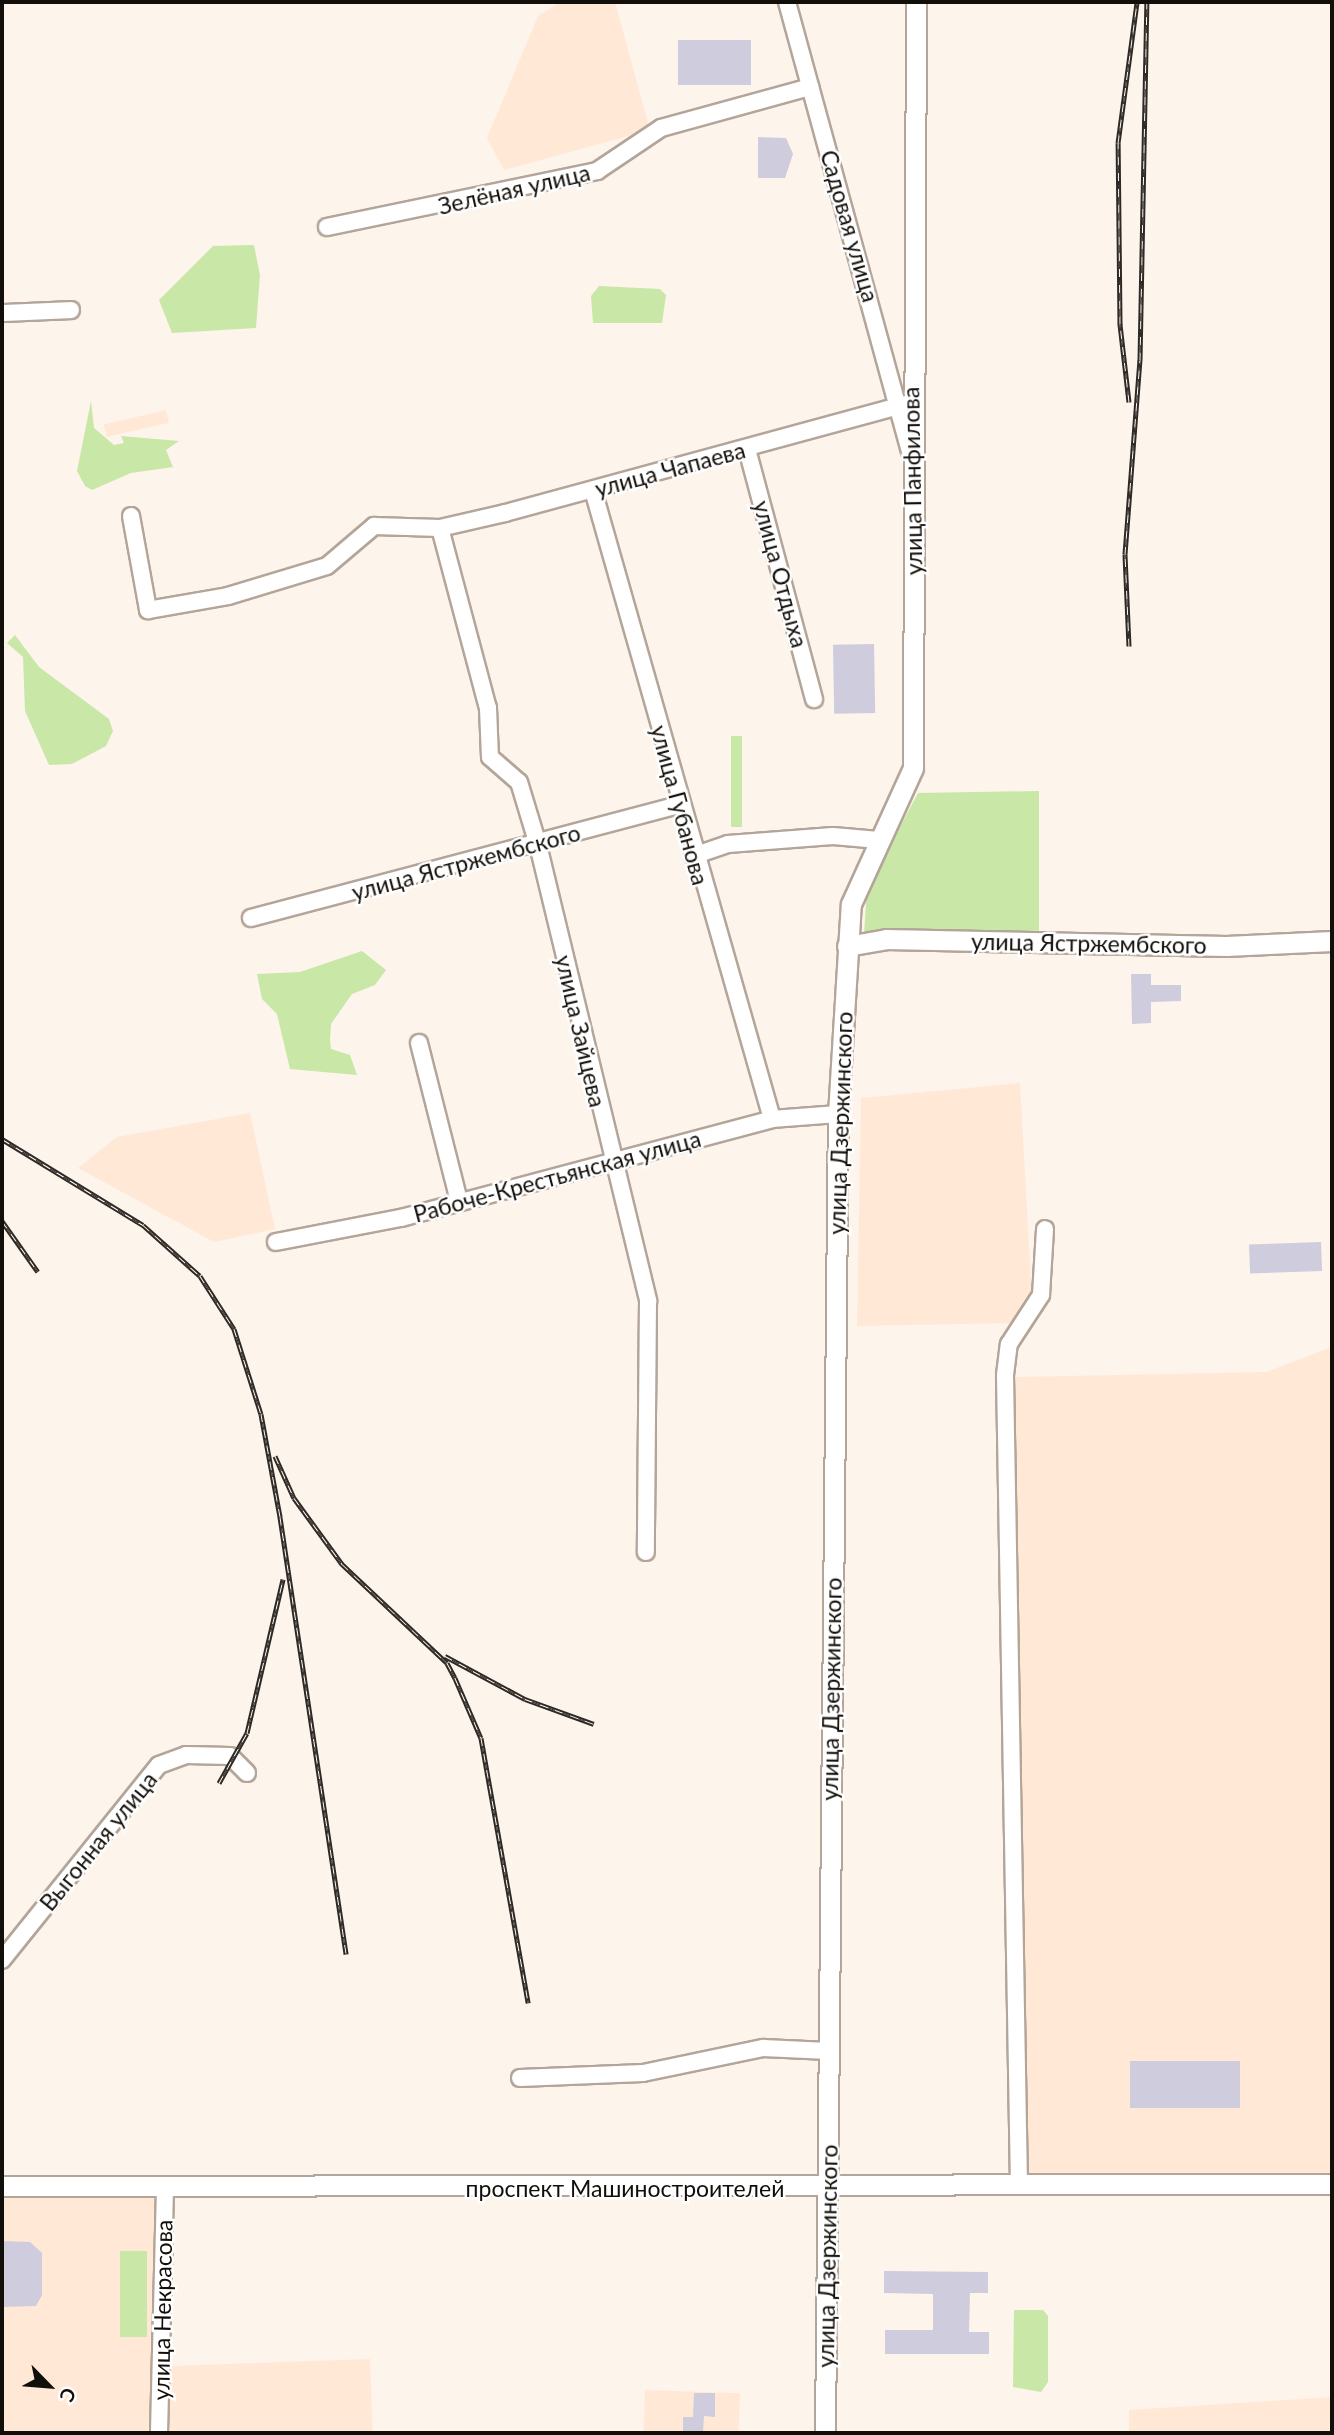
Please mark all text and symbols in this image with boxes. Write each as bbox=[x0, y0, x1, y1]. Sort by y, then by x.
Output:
street label: Садовая улица bbox=[815, 147, 885, 305]
street label: Зелёная улица bbox=[435, 158, 593, 220]
street label: улица Панфилова bbox=[897, 387, 927, 575]
street label: улица Чапаева bbox=[592, 436, 748, 502]
street label: улица Отдыха bbox=[748, 497, 814, 651]
street label: улица Губанова bbox=[645, 722, 715, 888]
street label: улица Ястржембского bbox=[349, 818, 583, 906]
street label: улица Ястржембского bbox=[971, 927, 1207, 959]
street label: улица Зайцева bbox=[550, 952, 612, 1110]
street label: улица Дзержинского bbox=[822, 1011, 858, 1235]
street label: Рабоче-Крестьянская улица bbox=[410, 1124, 704, 1228]
street label: улица Дзержинского bbox=[815, 1577, 847, 1801]
street label: Выгонная улица bbox=[34, 1766, 162, 1916]
street label: улица Дзержинского bbox=[811, 2144, 843, 2368]
street label: проспект Машиностроителей bbox=[466, 2174, 784, 2202]
street label: улица Некрасова bbox=[147, 2219, 177, 2401]
north arrow bbox=[14, 2351, 84, 2421]
text: С bbox=[55, 2385, 82, 2406]

